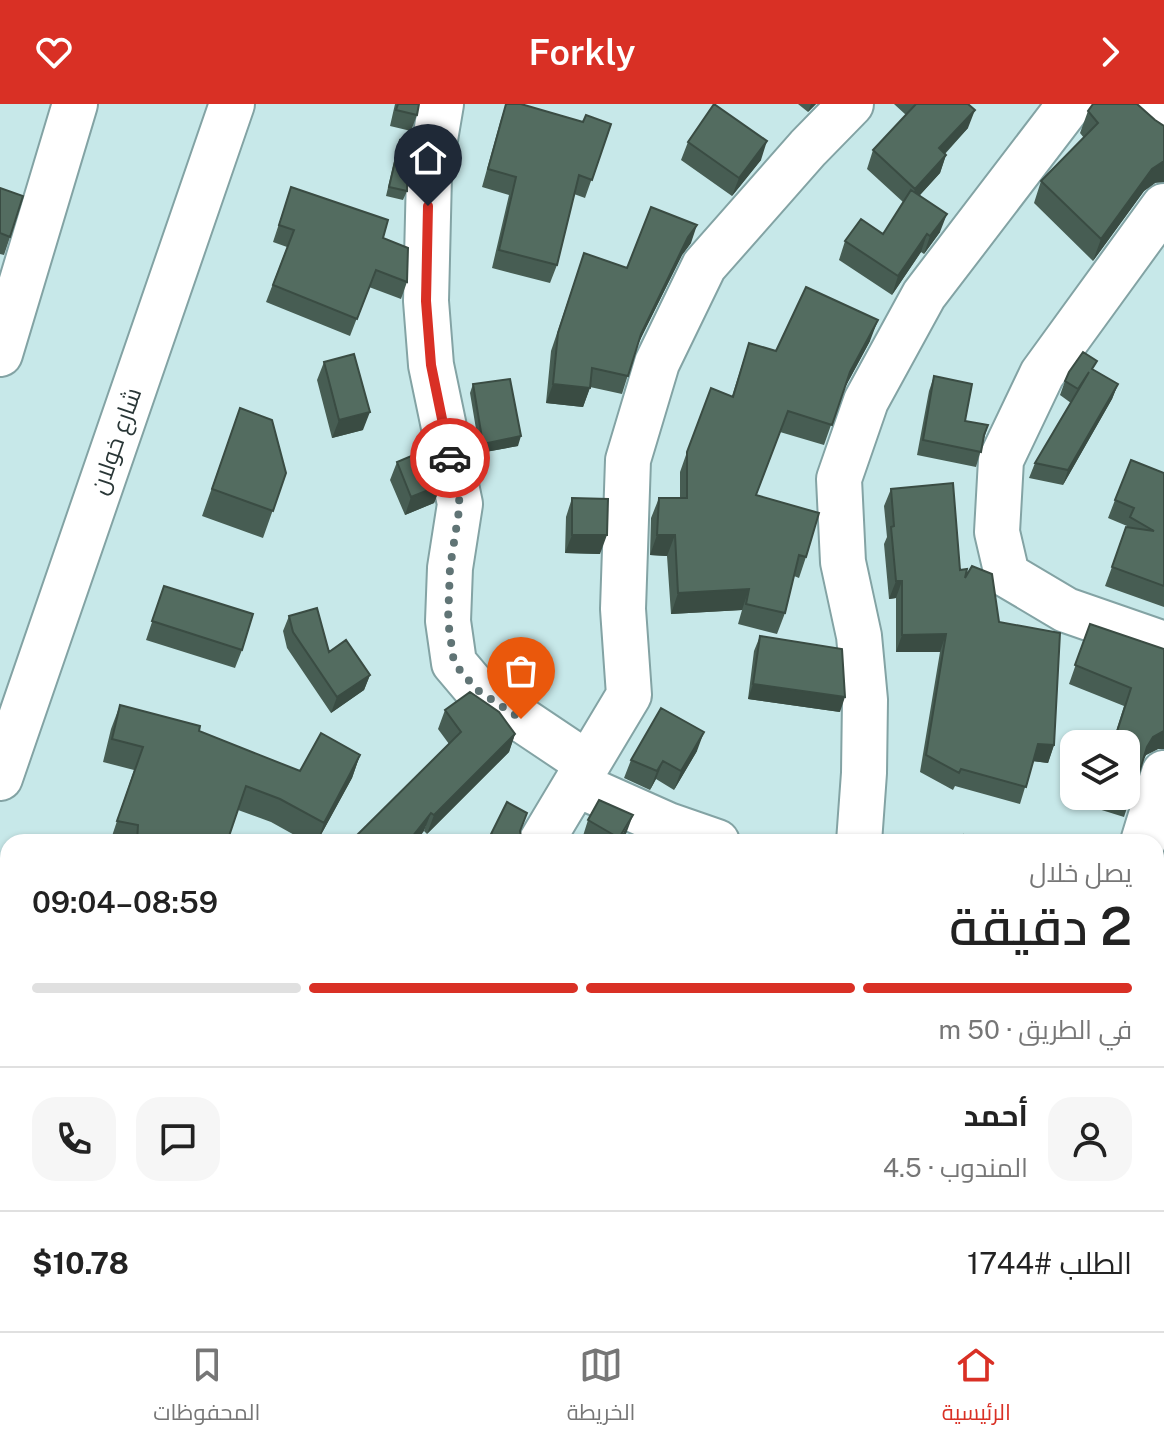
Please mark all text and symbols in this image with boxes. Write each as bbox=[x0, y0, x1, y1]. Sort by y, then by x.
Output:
icon: heart bbox=[32, 30, 76, 74]
icon: forward bbox=[1088, 30, 1132, 74]
text: Forkly bbox=[528, 31, 636, 73]
pin bbox=[394, 124, 462, 206]
icon: home bbox=[406, 136, 450, 180]
street label: شارع خولان bbox=[84, 384, 149, 499]
courier bbox=[410, 418, 490, 498]
icon: car bbox=[428, 436, 472, 480]
pin bbox=[487, 637, 555, 719]
icon: bag bbox=[499, 649, 543, 693]
map controls bbox=[1060, 730, 1140, 810]
button: layers bbox=[1060, 730, 1140, 810]
text: يصل خلال bbox=[1029, 857, 1132, 888]
text: 08:59–09:04 bbox=[32, 884, 218, 920]
text: 2 دقيقة bbox=[949, 896, 1132, 957]
text: في الطريق · 50 m bbox=[939, 1014, 1132, 1045]
button: phone bbox=[32, 1097, 116, 1181]
button: chat bbox=[136, 1097, 220, 1181]
text: أحمد bbox=[964, 1097, 1028, 1133]
button: person bbox=[1048, 1097, 1132, 1181]
text: المندوب · 4.5 bbox=[883, 1152, 1028, 1183]
text: $10.78 bbox=[32, 1245, 129, 1281]
text: الطلب #1744 bbox=[967, 1245, 1132, 1281]
tab: المحفوظات bbox=[153, 1343, 260, 1433]
tab: الخريطة bbox=[567, 1343, 635, 1433]
tab: الرئيسية bbox=[942, 1343, 1011, 1433]

